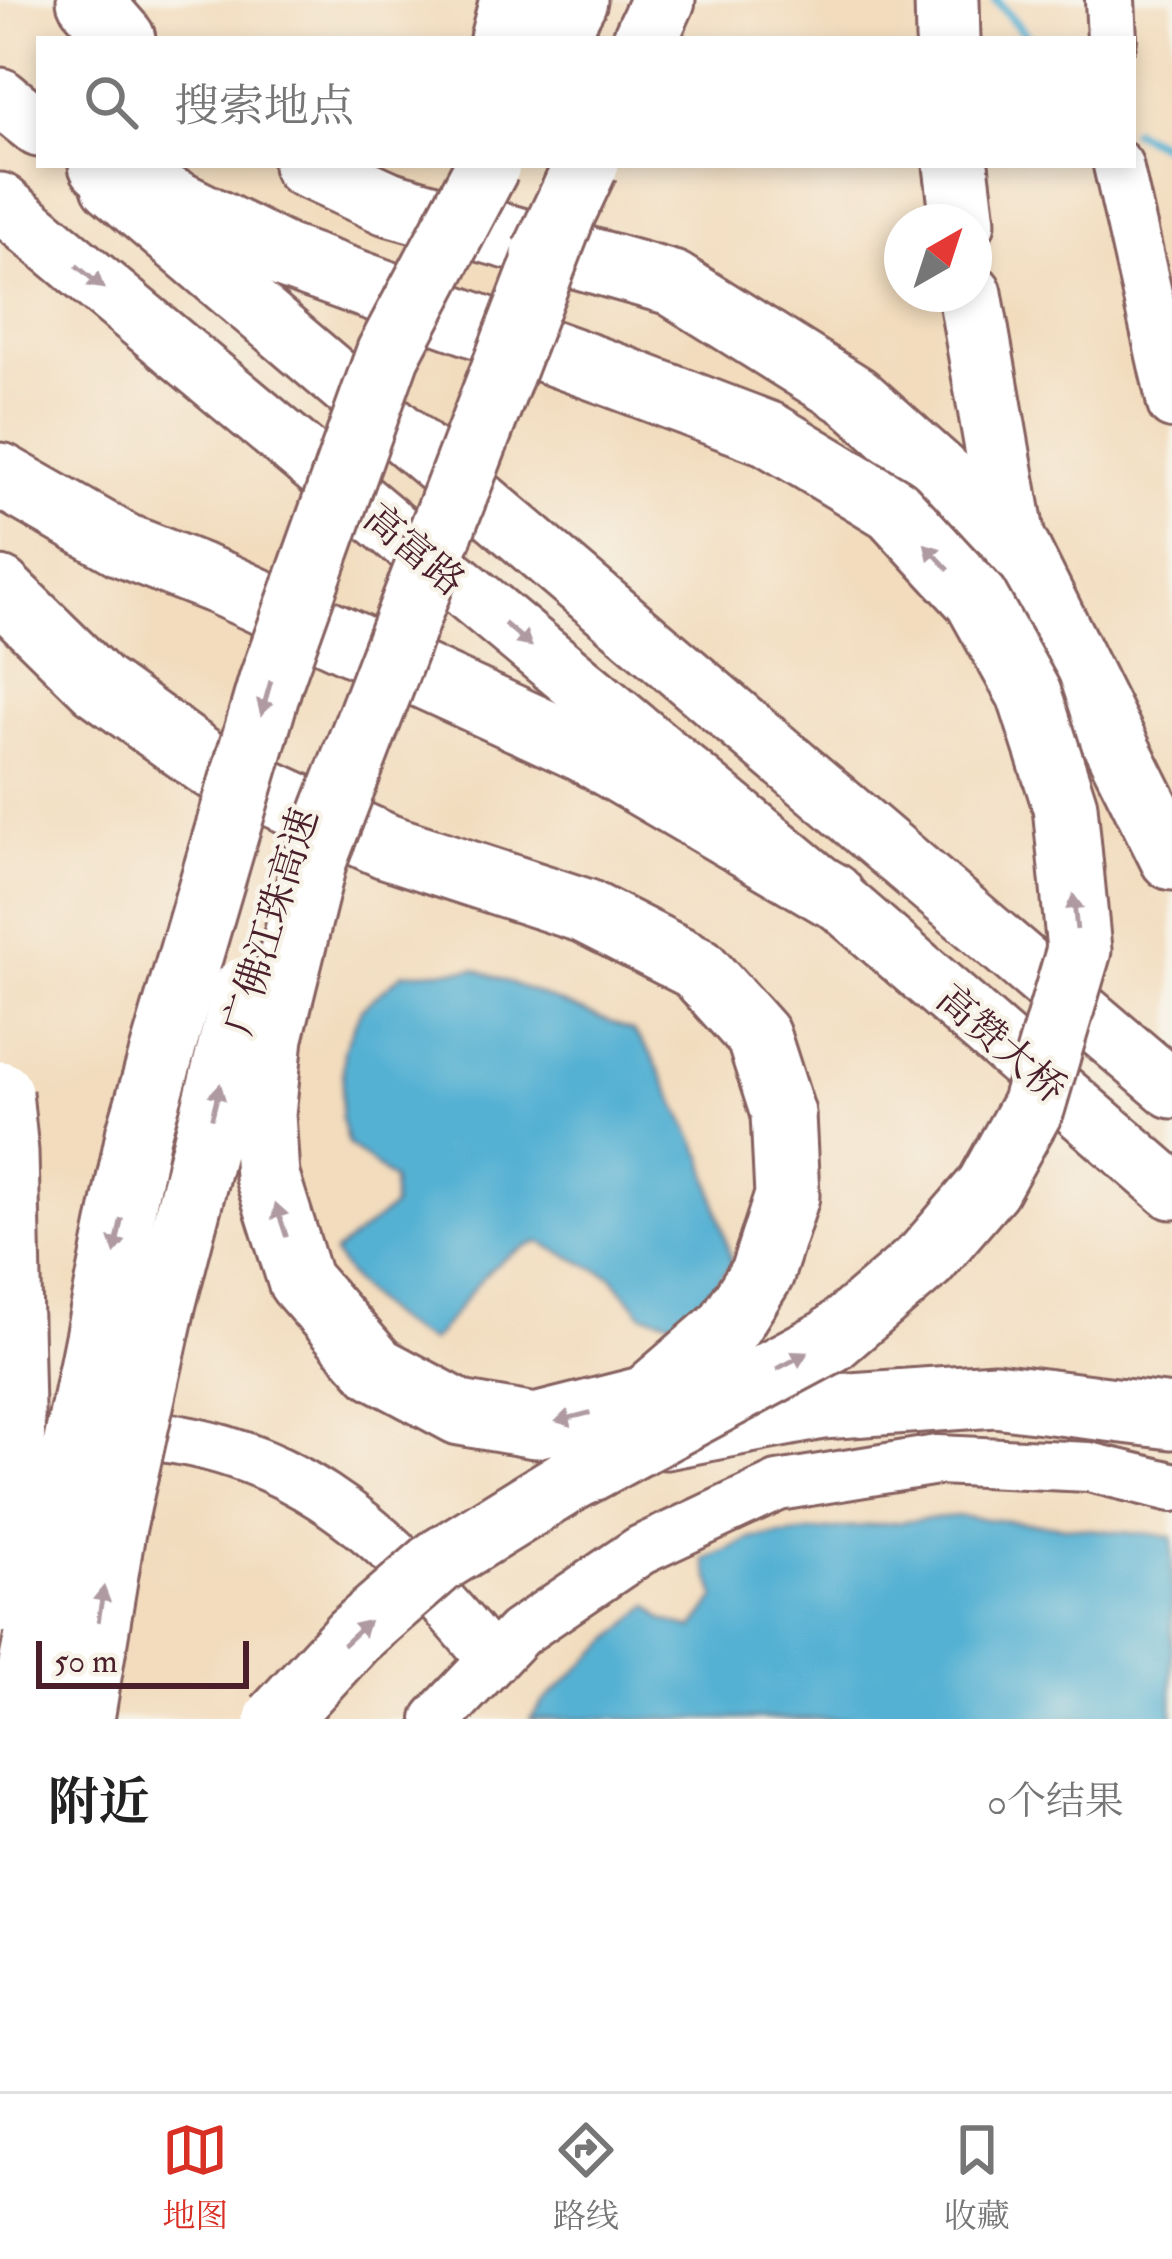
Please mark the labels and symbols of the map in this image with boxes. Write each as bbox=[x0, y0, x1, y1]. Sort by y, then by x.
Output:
north arrow bbox=[884, 204, 992, 312]
one-way arrow bbox=[75, 263, 105, 289]
street label: 高富路 bbox=[353, 494, 475, 607]
one-way arrow bbox=[924, 542, 951, 571]
one-way arrow bbox=[503, 621, 533, 647]
one-way arrow bbox=[256, 681, 274, 717]
street label: 广佛江珠高速 bbox=[214, 802, 329, 1040]
one-way arrow bbox=[1065, 892, 1084, 930]
street label: 高赞大桥 bbox=[926, 974, 1076, 1114]
one-way arrow bbox=[207, 1082, 226, 1119]
one-way arrow bbox=[270, 1201, 289, 1238]
one-way arrow bbox=[108, 1218, 127, 1255]
one-way arrow bbox=[775, 1351, 810, 1372]
one-way arrow bbox=[554, 1408, 591, 1427]
one-way arrow bbox=[92, 1584, 110, 1622]
one-way arrow bbox=[342, 1620, 371, 1647]
scale bar bbox=[36, 1635, 249, 1688]

